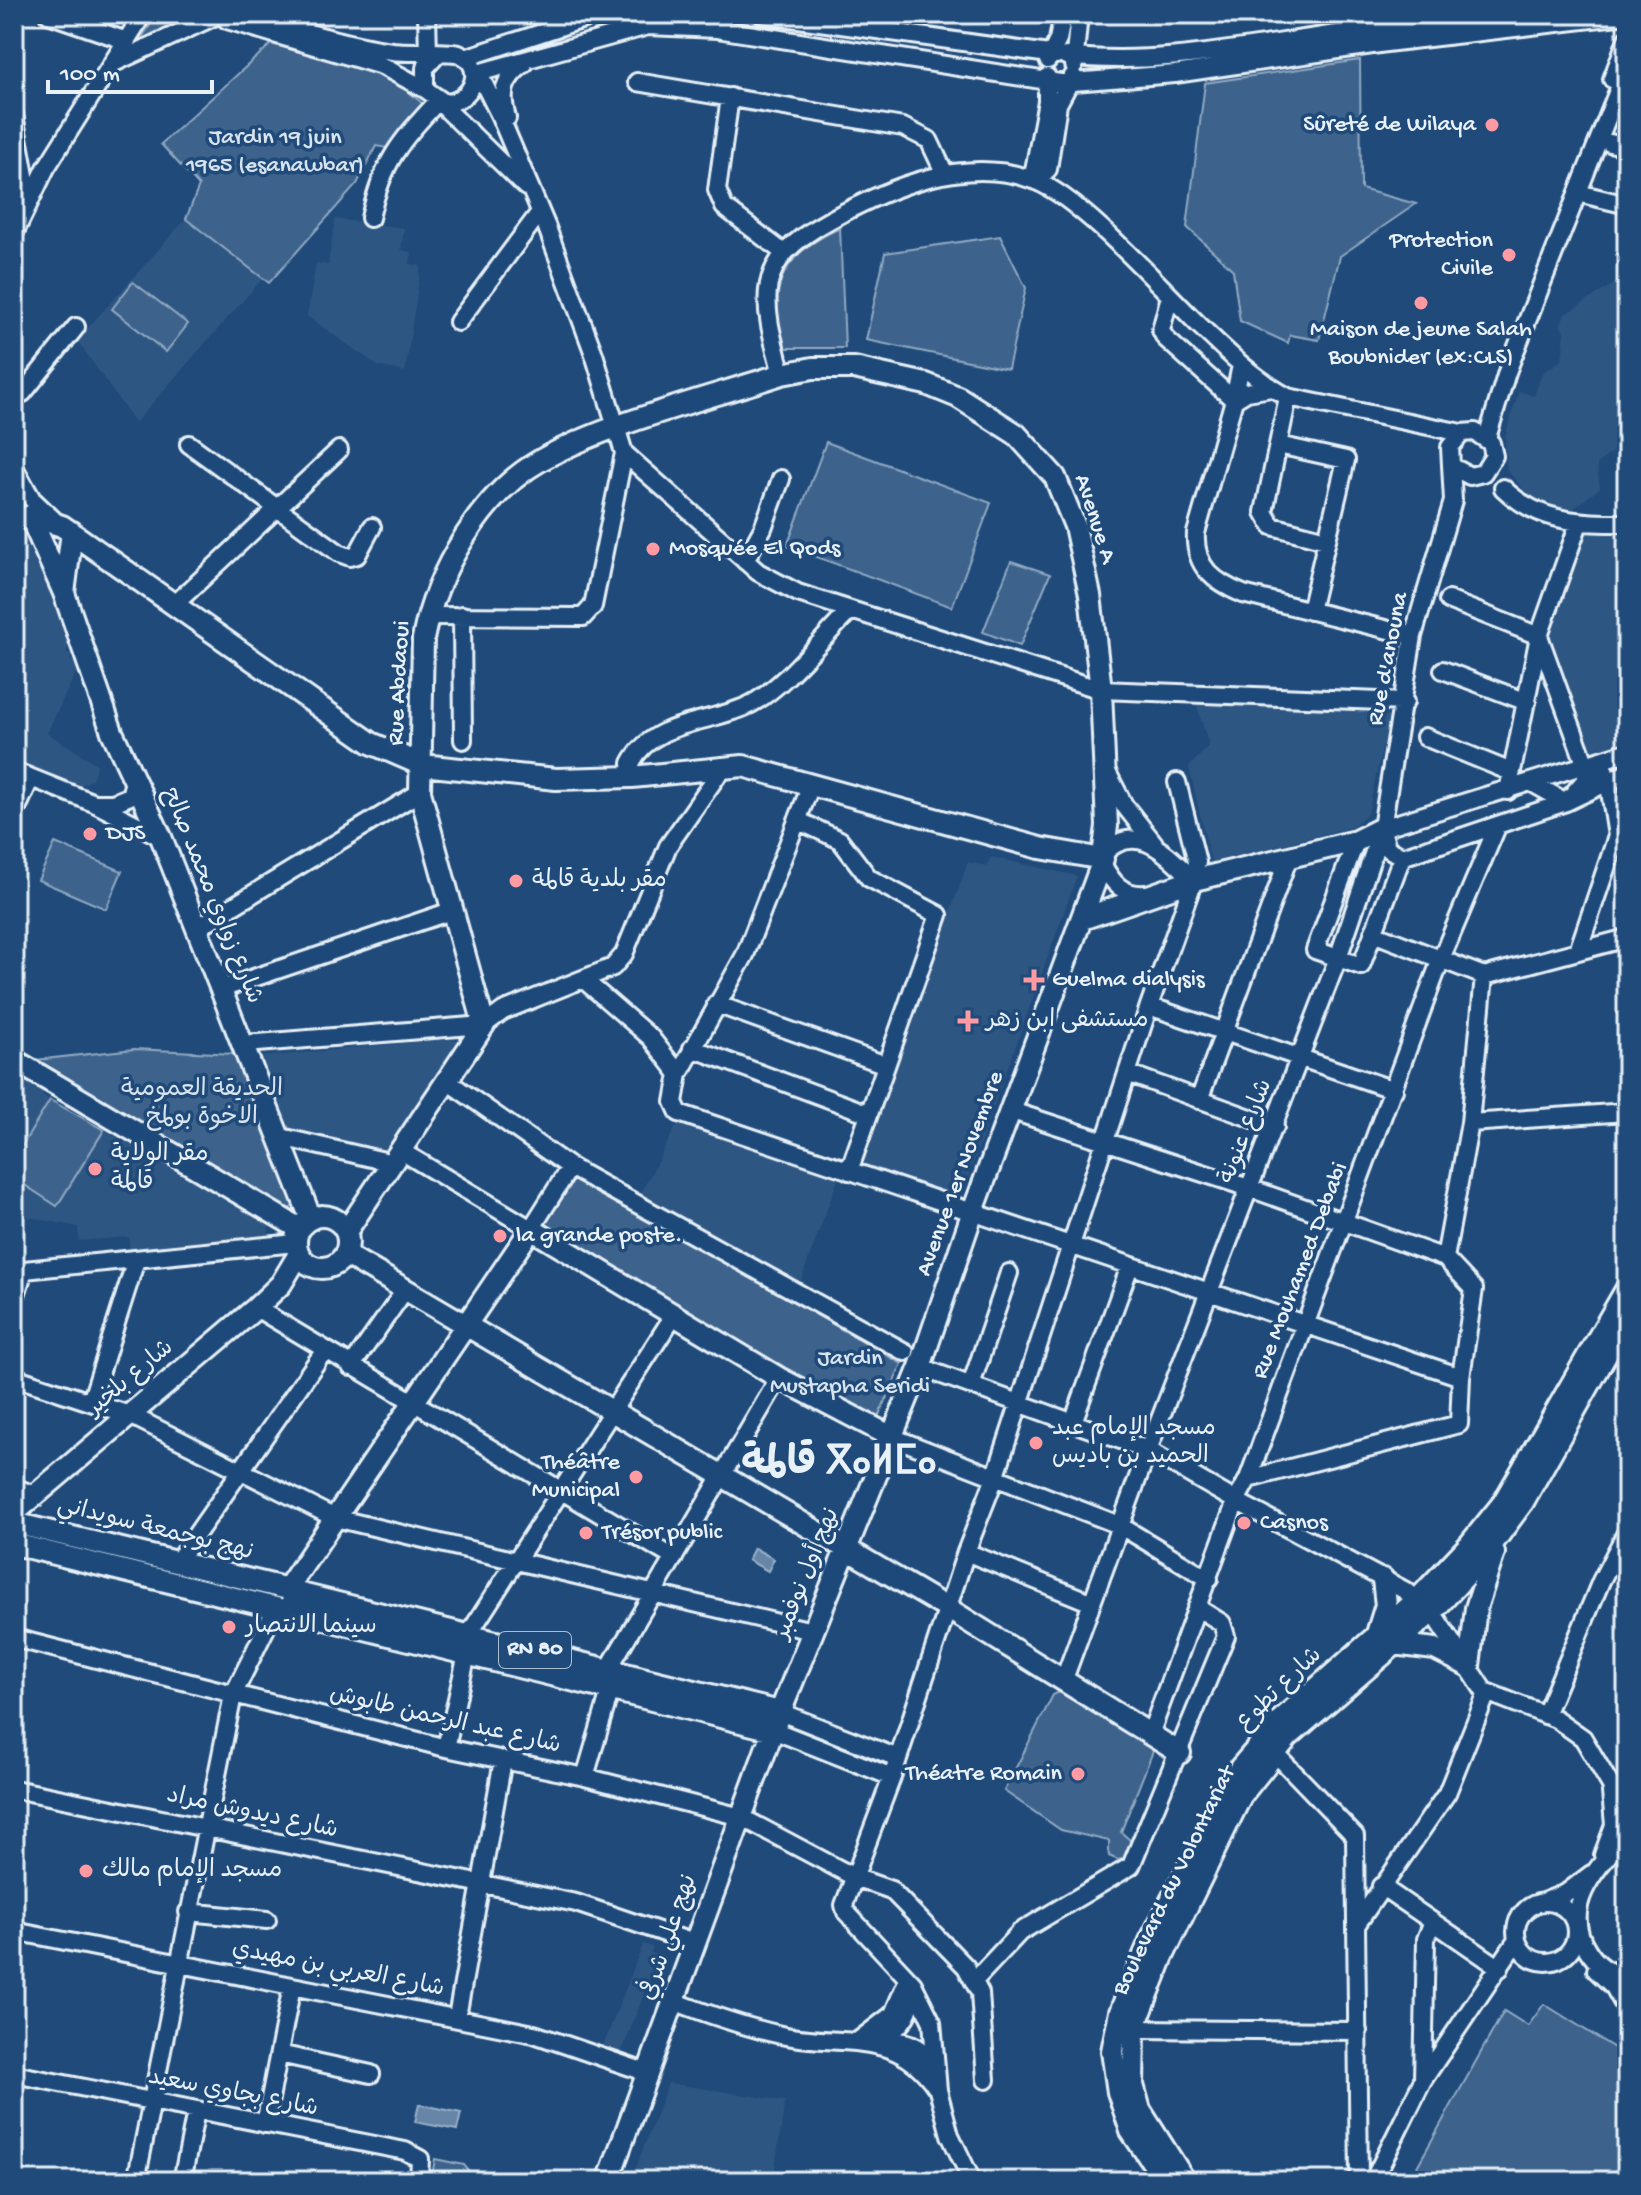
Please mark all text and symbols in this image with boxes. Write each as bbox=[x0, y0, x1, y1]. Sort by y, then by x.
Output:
scale bar bbox=[48, 44, 212, 94]
text: 100 m bbox=[59, 61, 120, 90]
place label: Sûreté de Wilaya bbox=[1303, 111, 1477, 140]
marker: Sûreté de Wilaya bbox=[1483, 116, 1501, 134]
park label: Jardin 19 juin 1965 (esanawbar) bbox=[185, 124, 364, 181]
place label: Protection Civile bbox=[1389, 227, 1494, 284]
marker: Protection Civile bbox=[1500, 246, 1518, 264]
marker: Maison de jeune Salah Boubnider (ex:CLS) bbox=[1412, 294, 1430, 312]
place label: Maison de jeune Salah Boubnider (ex:CLS) bbox=[1310, 316, 1532, 373]
street label: Avenue A bbox=[1066, 471, 1123, 569]
place label: Mosquée El Qods bbox=[669, 535, 842, 564]
marker: Mosquée El Qods bbox=[644, 540, 662, 558]
street label: Rue d'anouna bbox=[1362, 589, 1416, 728]
street label: Rue Abdaoui bbox=[382, 620, 418, 746]
street label: شارع زواوي محمد صالح bbox=[154, 783, 268, 1009]
place label: DJS bbox=[104, 820, 146, 849]
marker: DJS bbox=[81, 825, 99, 843]
place label: مقر بلدية قالمة bbox=[532, 867, 667, 896]
marker: مقر بلدية قالمة bbox=[507, 872, 525, 890]
place label: Guelma dialysis bbox=[1052, 966, 1206, 995]
marker: Guelma dialysis bbox=[1023, 969, 1045, 991]
place label: مستشفى ابن زهر bbox=[984, 1007, 1149, 1036]
marker: مستشفى ابن زهر bbox=[957, 1010, 979, 1032]
street label: Avenue 1er Novembre bbox=[910, 1067, 1012, 1280]
park label: الحديقة العمومية الاخوة بولمخ bbox=[121, 1076, 283, 1133]
street label: شارع عنونة bbox=[1214, 1076, 1280, 1188]
place label: مقر الولاية قالمة bbox=[111, 1141, 209, 1198]
street label: Rue Mouhamed Debabi bbox=[1246, 1159, 1356, 1383]
marker: مقر الولاية قالمة bbox=[86, 1160, 104, 1178]
place label: la grande poste. bbox=[516, 1222, 682, 1251]
marker: la grande poste. bbox=[491, 1227, 509, 1245]
street label: شارع بلخير bbox=[80, 1334, 180, 1425]
park label: Jardin Mustapha Seridi bbox=[770, 1345, 930, 1402]
place label: مسجد الإمام عبد الحميد بن باديس bbox=[1052, 1415, 1216, 1472]
marker: مسجد الإمام عبد الحميد بن باديس bbox=[1027, 1434, 1045, 1452]
district label: قالمة ⴳⴰⵍⵎⴰ bbox=[741, 1439, 937, 1489]
place label: Théâtre Municipal bbox=[532, 1449, 621, 1506]
marker: Théâtre Municipal bbox=[627, 1468, 645, 1486]
street label: نهج بوجمعة سويداني bbox=[53, 1492, 256, 1571]
street label: نهج أول نوفمبر bbox=[764, 1503, 847, 1646]
place label: Casnos bbox=[1260, 1509, 1329, 1538]
marker: Casnos bbox=[1235, 1514, 1253, 1532]
place label: Trésor public bbox=[600, 1519, 723, 1548]
marker: Trésor public bbox=[577, 1524, 595, 1542]
place label: سينما الانتصار bbox=[244, 1613, 377, 1642]
marker: سينما الانتصار bbox=[220, 1618, 238, 1636]
road number: RN 80 bbox=[499, 1632, 571, 1668]
street label: شارع تطوع bbox=[1231, 1642, 1329, 1738]
street label: شارع عبد الرحمن طابوش bbox=[327, 1680, 563, 1762]
place label: Théatre Romain bbox=[904, 1760, 1063, 1789]
street label: Boulevard du Volontariat bbox=[1106, 1760, 1244, 2001]
marker: Théatre Romain bbox=[1069, 1765, 1087, 1783]
street label: شارع ديدوش مراد bbox=[164, 1782, 340, 1846]
place label: مسجد الإمام مالك bbox=[102, 1857, 282, 1886]
marker: مسجد الإمام مالك bbox=[77, 1862, 95, 1880]
street label: نهج علي شرفي bbox=[631, 1870, 708, 2006]
street label: شارع العربي بن مهيدي bbox=[229, 1935, 447, 2008]
street label: شارع بجاوي سعيد bbox=[146, 2063, 320, 2125]

